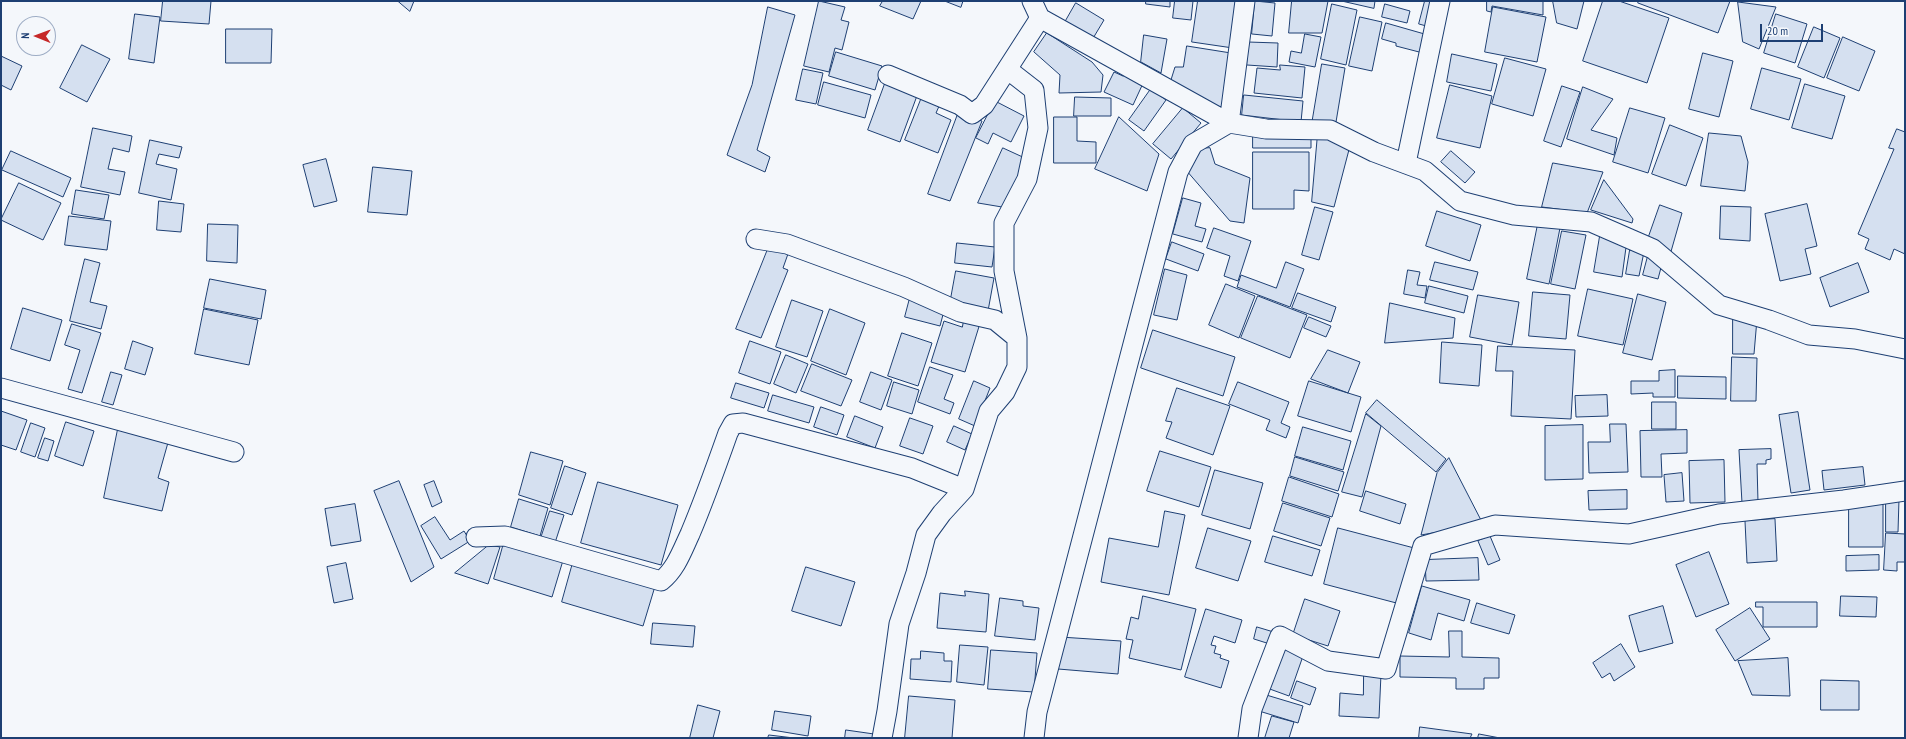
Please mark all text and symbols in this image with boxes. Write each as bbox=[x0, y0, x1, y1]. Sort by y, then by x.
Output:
north arrow bbox=[16, 16, 56, 56]
scale bar bbox=[1762, 16, 1825, 42]
text: 20 m bbox=[1767, 23, 1788, 38]
text: N bbox=[18, 33, 32, 39]

